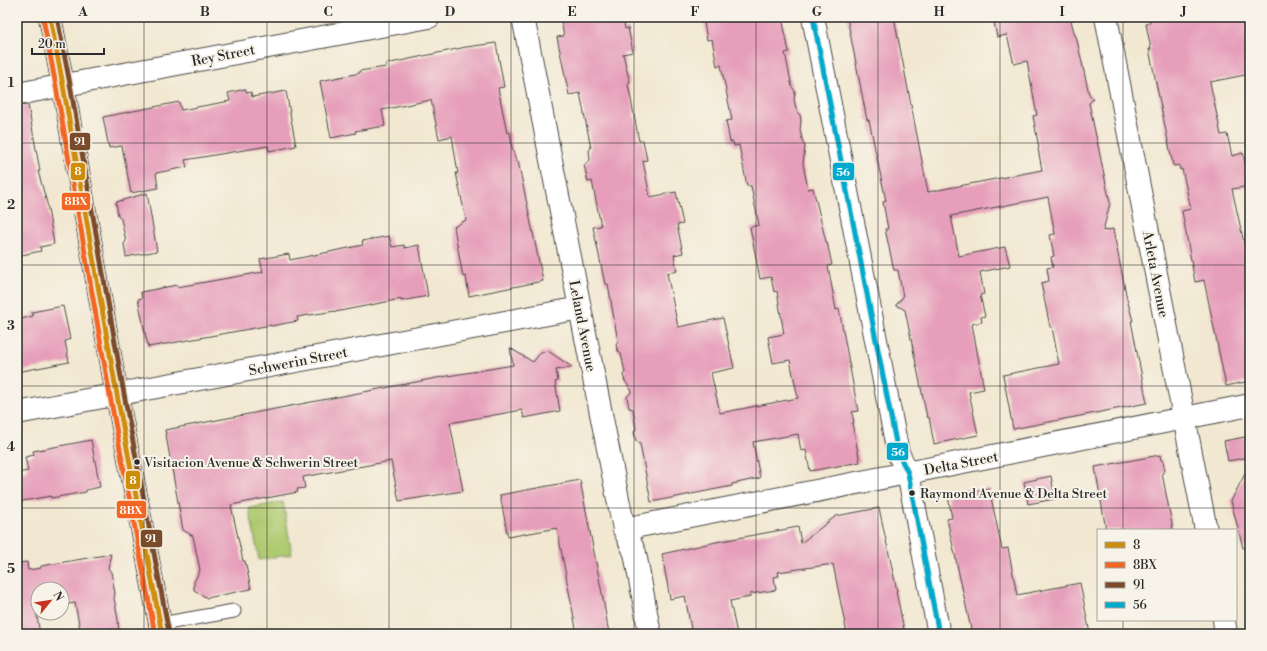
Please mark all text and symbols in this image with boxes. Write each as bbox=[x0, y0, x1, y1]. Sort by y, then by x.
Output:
text: A bbox=[77, 4, 88, 20]
text: B bbox=[200, 4, 210, 20]
text: C bbox=[323, 4, 333, 20]
text: D bbox=[445, 4, 455, 20]
text: E bbox=[567, 4, 577, 20]
text: F bbox=[690, 4, 700, 20]
text: G bbox=[812, 4, 823, 20]
text: H bbox=[934, 4, 945, 20]
text: I bbox=[1059, 4, 1065, 20]
text: J bbox=[1179, 4, 1187, 20]
scale bar bbox=[32, 30, 104, 56]
text: 20 m bbox=[38, 37, 66, 52]
street label: Rey Street bbox=[190, 41, 257, 71]
text: 1 bbox=[8, 75, 15, 91]
line badge: 91 bbox=[69, 132, 91, 151]
text: 91 bbox=[74, 135, 87, 149]
line badge: 8 bbox=[70, 162, 86, 181]
line badge: 56 bbox=[832, 162, 855, 181]
text: 8 bbox=[74, 165, 82, 179]
text: 56 bbox=[836, 166, 850, 180]
line badge: 8BX bbox=[61, 192, 91, 211]
text: 8BX bbox=[64, 195, 89, 209]
text: 2 bbox=[7, 197, 15, 213]
street label: Arleta Avenue bbox=[1138, 228, 1172, 319]
street label: Leland Avenue bbox=[564, 279, 600, 374]
text: 3 bbox=[7, 318, 15, 334]
street label: Schwerin Street bbox=[247, 344, 349, 380]
text: 4 bbox=[7, 439, 16, 455]
line badge: 56 bbox=[886, 442, 909, 461]
text: 56 bbox=[891, 446, 905, 460]
street label: Delta Street bbox=[923, 448, 1000, 480]
place label: Visitacion Avenue & Schwerin Street bbox=[143, 455, 359, 471]
marker: Visitacion Avenue & Schwerin Street bbox=[132, 457, 142, 467]
line badge: 8 bbox=[125, 470, 141, 490]
text: 8 bbox=[129, 474, 137, 488]
place label: Raymond Avenue & Delta Street bbox=[920, 486, 1107, 502]
marker: Raymond Avenue & Delta Street bbox=[907, 488, 917, 498]
line badge: 8BX bbox=[116, 500, 147, 519]
text: 8BX bbox=[119, 504, 144, 518]
line badge: 91 bbox=[140, 529, 163, 548]
legend bbox=[1097, 529, 1237, 621]
text: 91 bbox=[145, 532, 158, 546]
text: 8 bbox=[1133, 538, 1140, 553]
text: 8BX bbox=[1133, 558, 1158, 573]
text: 5 bbox=[7, 561, 15, 577]
text: 91 bbox=[1133, 578, 1146, 593]
north arrow bbox=[30, 581, 70, 621]
text: N bbox=[50, 589, 66, 604]
text: 56 bbox=[1133, 598, 1147, 613]

